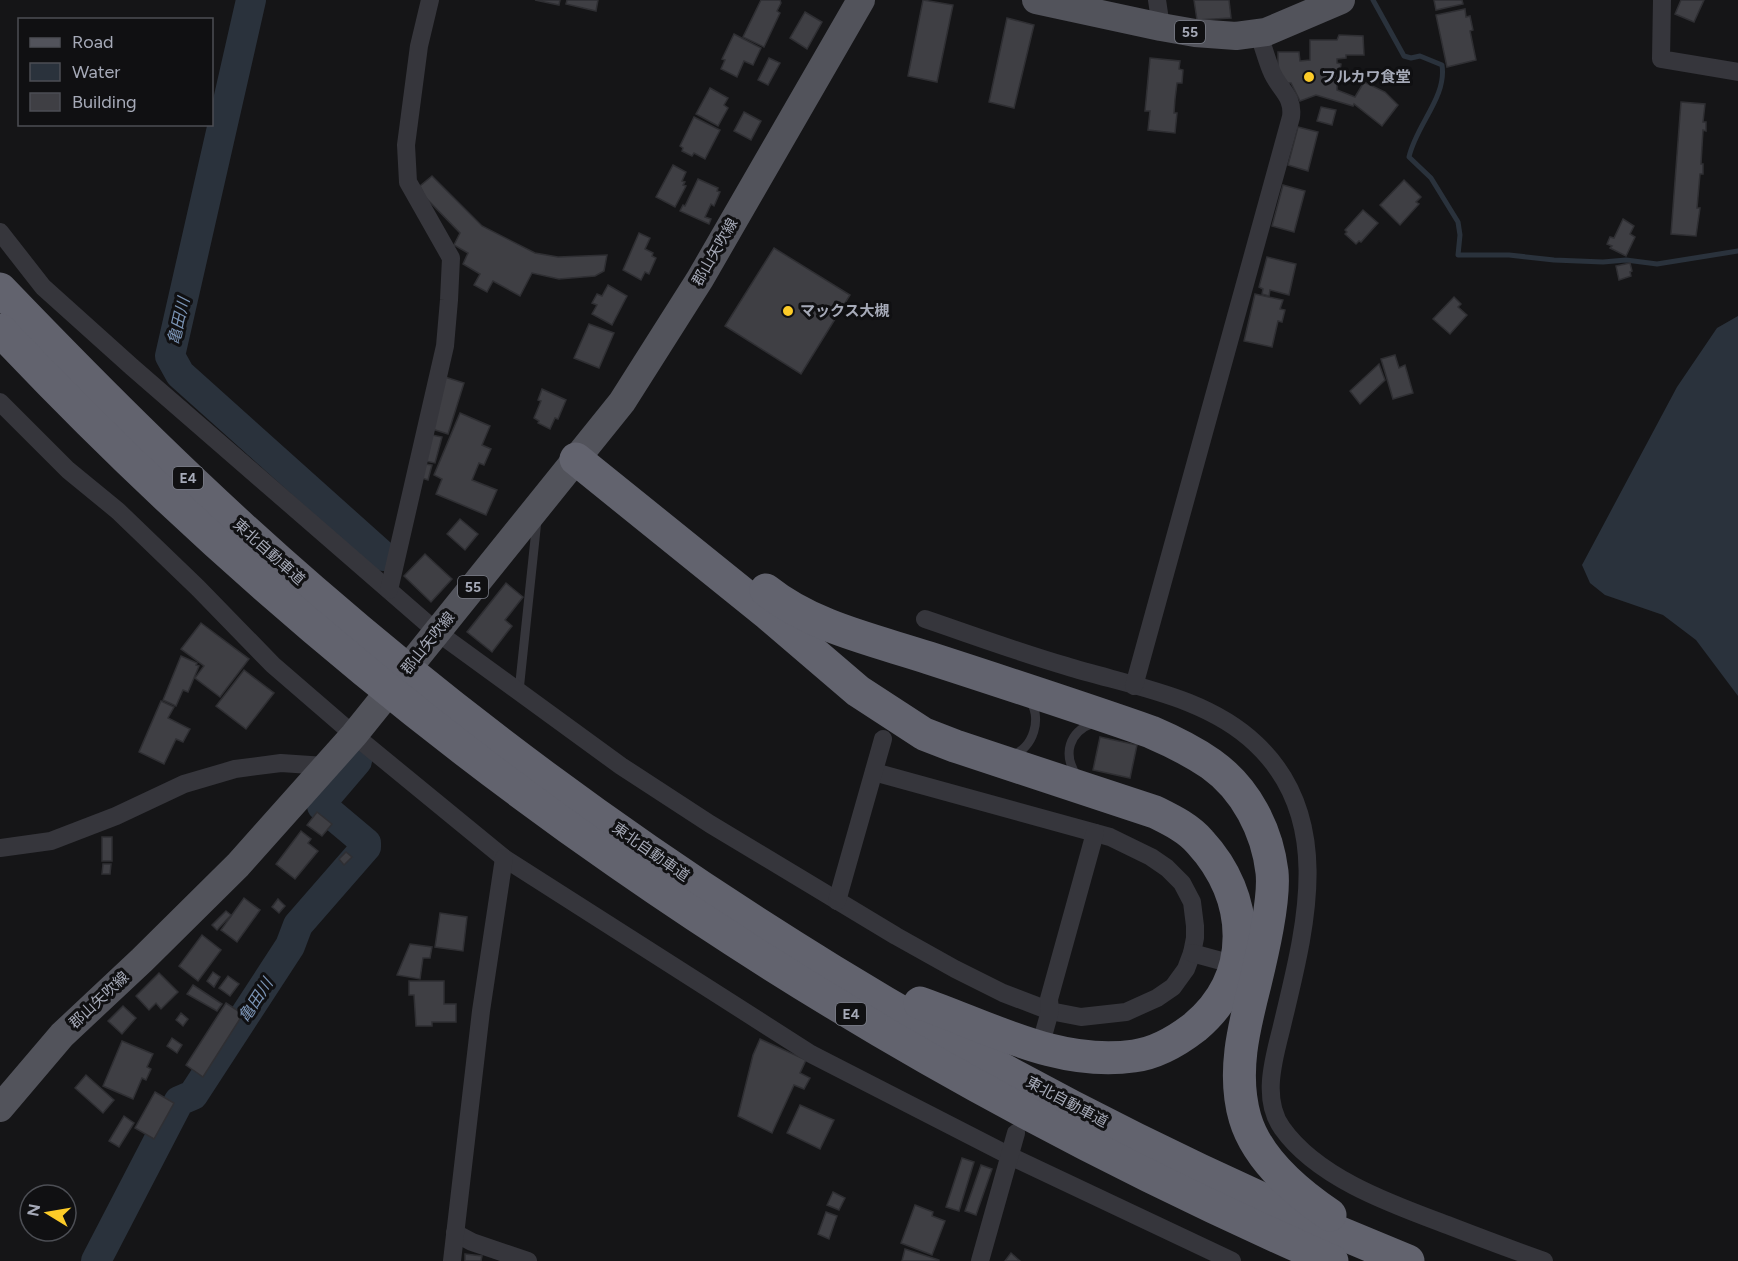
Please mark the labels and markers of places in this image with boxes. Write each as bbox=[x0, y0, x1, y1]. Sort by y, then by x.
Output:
place label: フルカワ食堂 bbox=[1321, 68, 1411, 86]
marker: フルカワ食堂 bbox=[1302, 70, 1316, 84]
place label: マックス大槻 bbox=[800, 302, 890, 320]
marker: マックス大槻 bbox=[781, 304, 795, 318]

